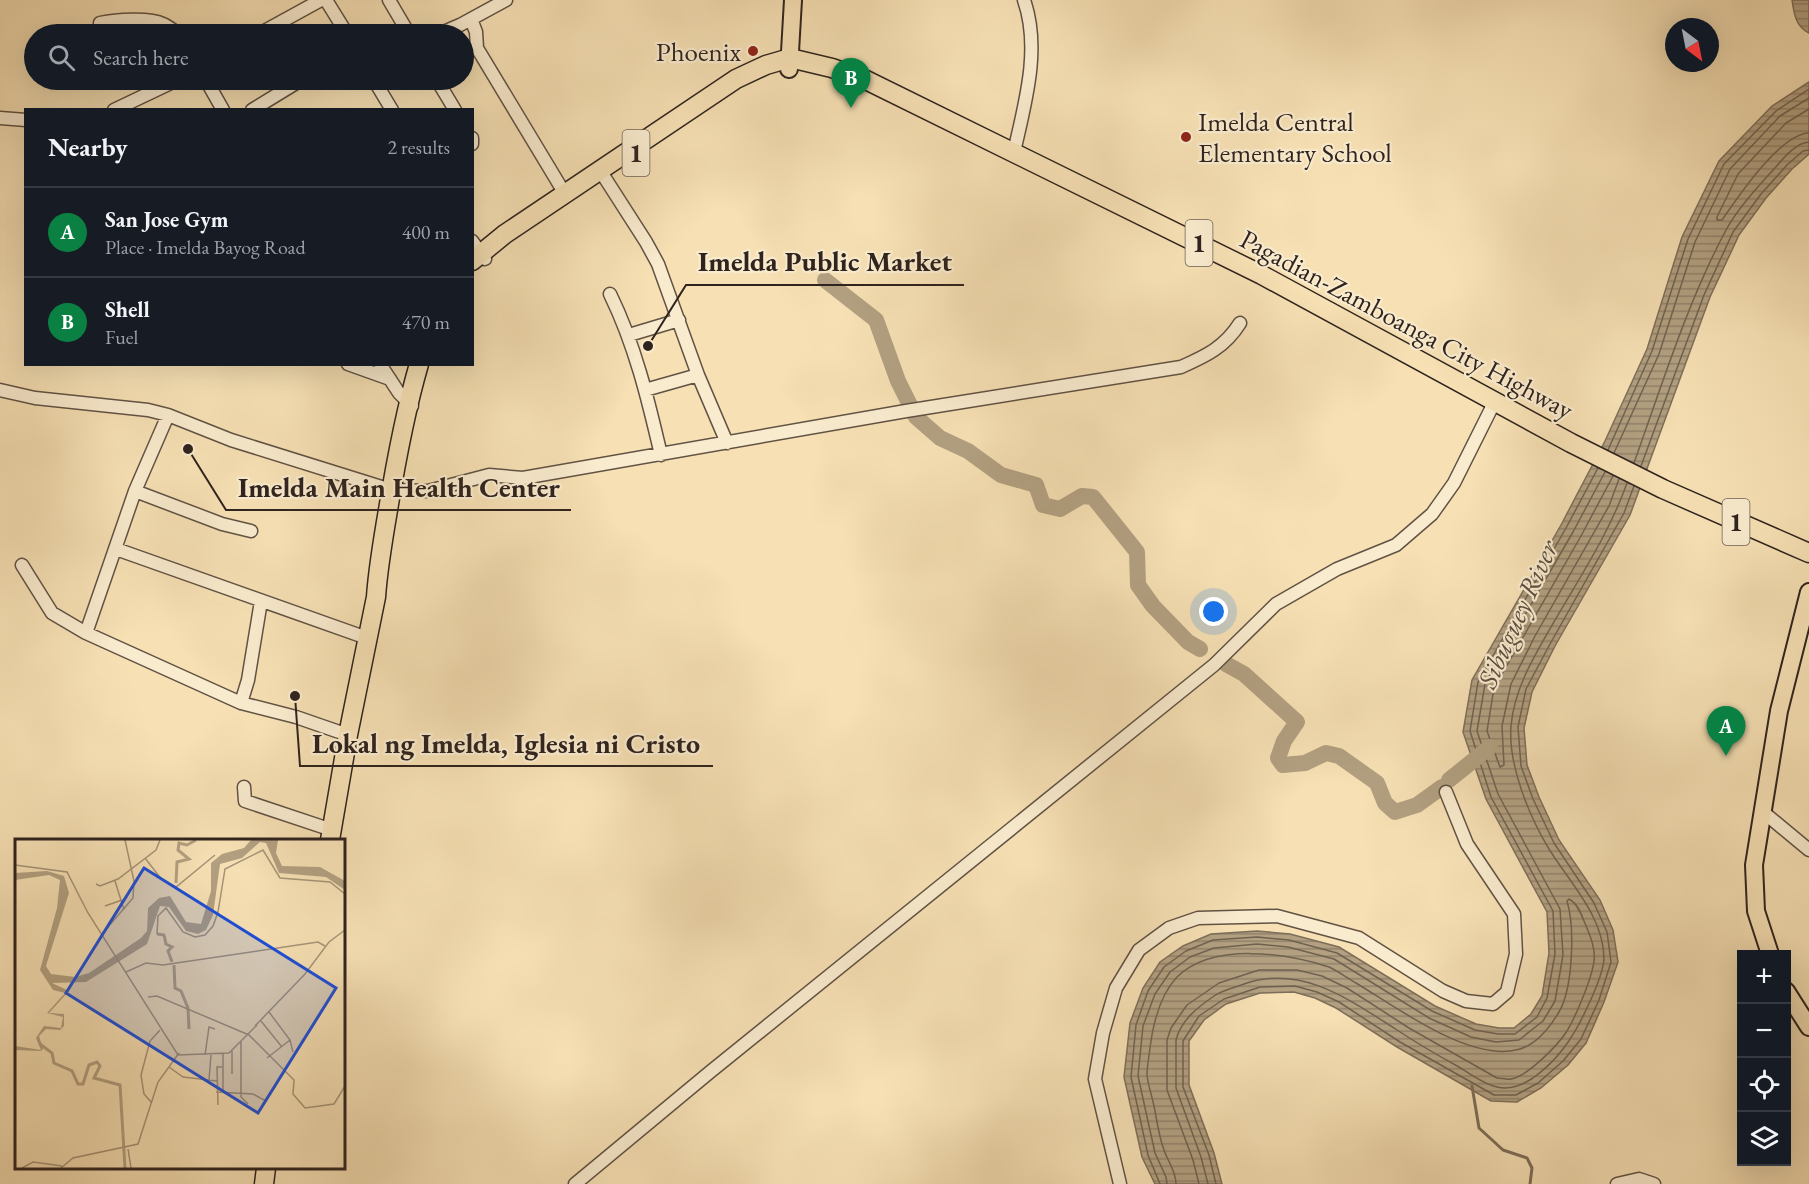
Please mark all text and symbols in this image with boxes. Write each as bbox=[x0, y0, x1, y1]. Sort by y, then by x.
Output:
north arrow bbox=[1665, 18, 1719, 72]
search box bbox=[24, 24, 474, 90]
place label: Phoenix bbox=[656, 34, 741, 69]
icon: search bbox=[45, 41, 78, 74]
text: Search here bbox=[93, 43, 188, 72]
marker: Phoenix bbox=[746, 44, 760, 58]
pin: B bbox=[832, 58, 870, 108]
place label: Imelda Central Elementary School bbox=[1198, 104, 1392, 170]
text: Nearby bbox=[48, 130, 128, 164]
road number: 1 bbox=[622, 130, 650, 176]
marker: Imelda Central Elementary School bbox=[1179, 130, 1193, 144]
text: 2 results bbox=[387, 134, 450, 160]
text: San Jose Gym bbox=[105, 205, 229, 234]
text: A bbox=[60, 219, 75, 245]
text: 400 m bbox=[402, 219, 450, 245]
road number: 1 bbox=[1186, 220, 1212, 266]
street label: Pagadian-Zamboanga City Highway bbox=[1234, 221, 1580, 427]
text: Place · Imelda Bayog Road bbox=[105, 234, 306, 260]
callout: Imelda Public Market bbox=[686, 239, 964, 285]
text: Imelda Public Market bbox=[698, 243, 952, 279]
text: Shell bbox=[105, 295, 150, 324]
text: B bbox=[61, 309, 74, 335]
text: 470 m bbox=[402, 309, 450, 335]
text: Fuel bbox=[105, 324, 138, 350]
callout: Imelda Main Health Center bbox=[226, 464, 571, 510]
text: Imelda Main Health Center bbox=[238, 469, 560, 505]
road number: 1 bbox=[1722, 499, 1750, 545]
water label: Sibuguey River bbox=[1468, 533, 1566, 695]
your location bbox=[1199, 597, 1228, 626]
pin: A bbox=[1706, 706, 1746, 756]
callout: Lokal ng Imelda, Iglesia ni Cristo bbox=[300, 720, 713, 766]
text: Lokal ng Imelda, Iglesia ni Cristo bbox=[312, 725, 700, 761]
inset map bbox=[15, 839, 345, 1169]
map controls bbox=[1737, 950, 1791, 1166]
button: + bbox=[1737, 950, 1791, 1004]
button: − bbox=[1737, 1004, 1791, 1058]
button: locate bbox=[1737, 1058, 1791, 1112]
button: layers bbox=[1737, 1112, 1791, 1166]

